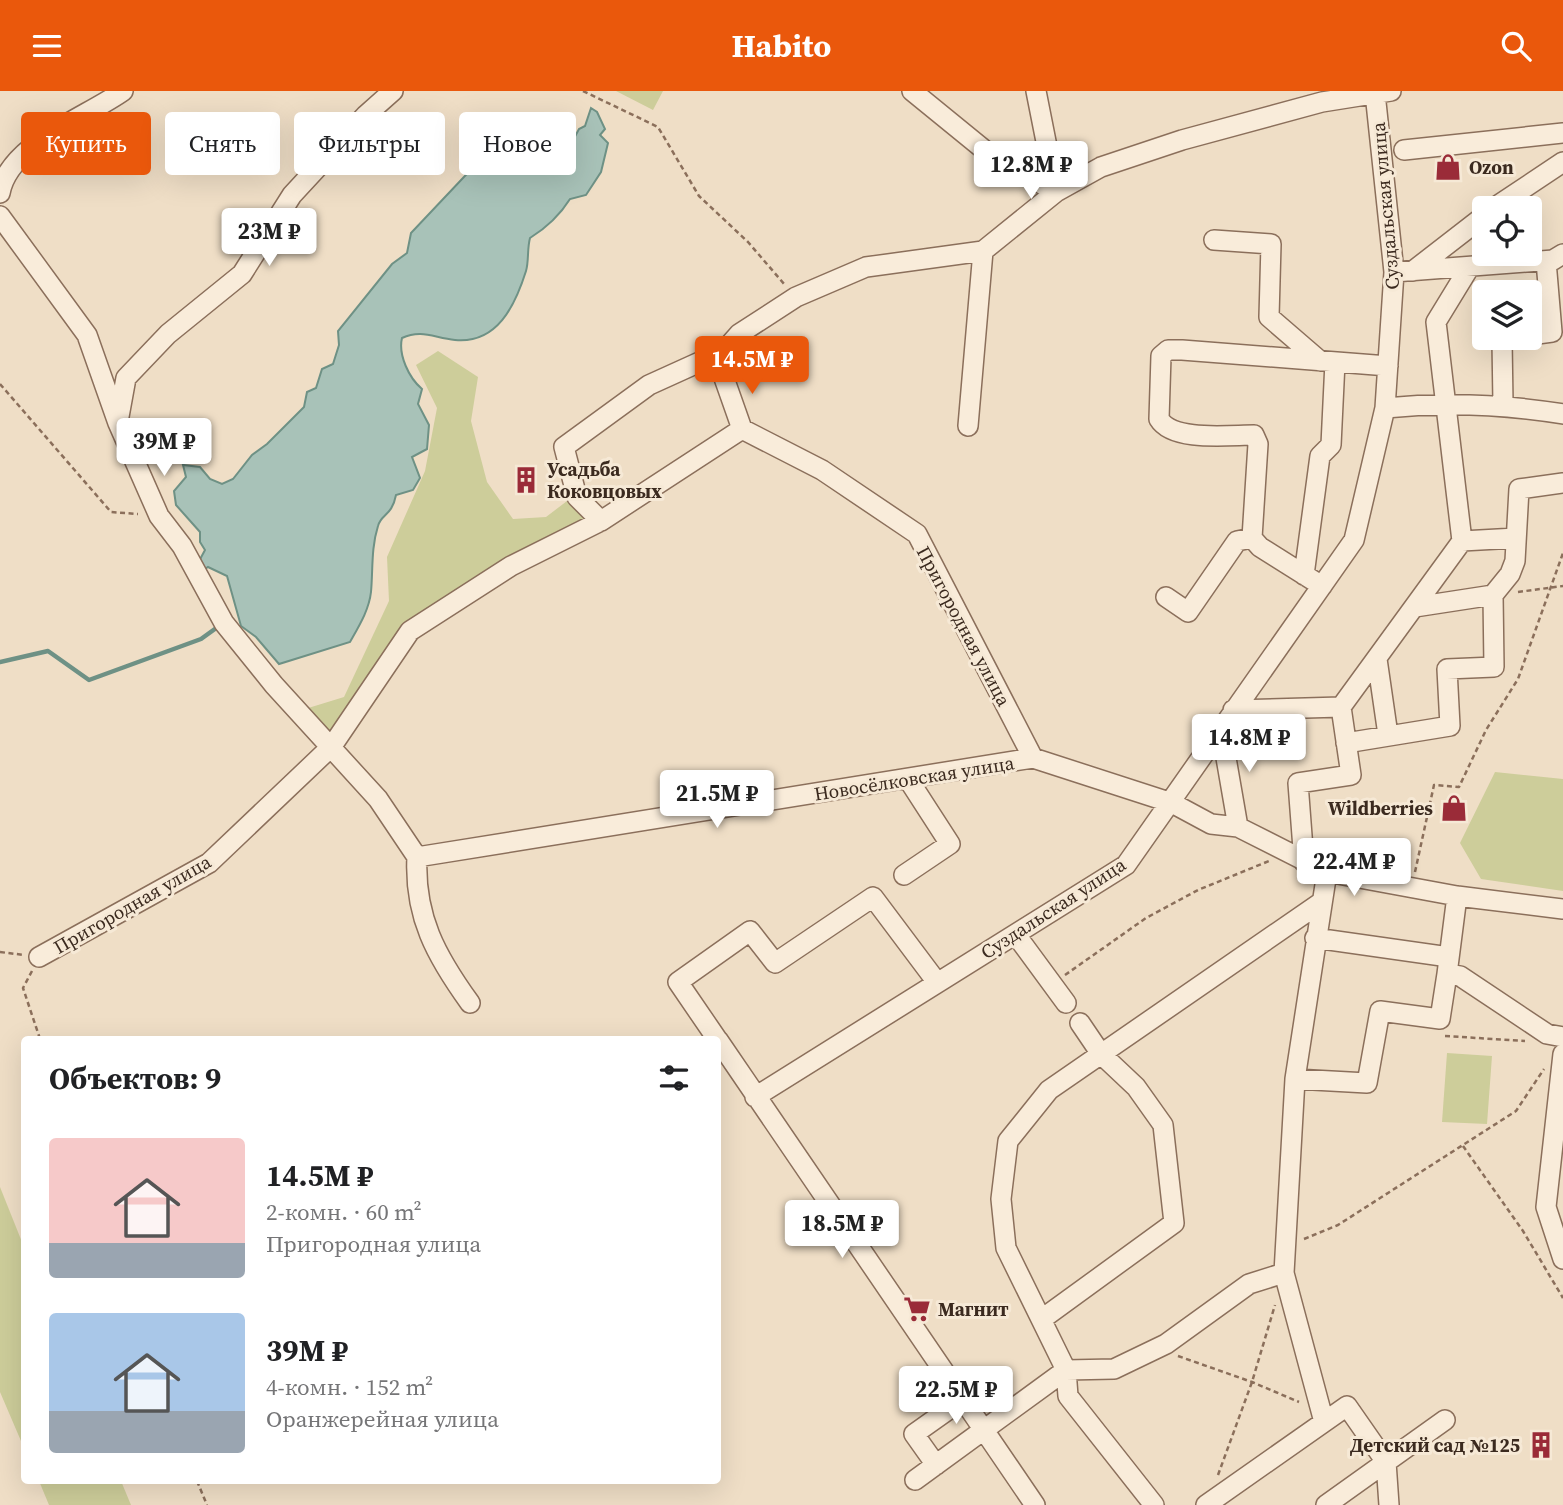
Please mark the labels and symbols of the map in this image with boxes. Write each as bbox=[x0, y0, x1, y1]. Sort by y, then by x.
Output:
street label: Суздальская улица bbox=[1365, 121, 1405, 291]
pin: 12.8M ₽ bbox=[966, 141, 1096, 201]
shop icon: Ozon bbox=[1433, 152, 1463, 182]
place label: Ozon bbox=[1469, 154, 1514, 180]
pin: 23M ₽ bbox=[220, 209, 318, 268]
pin: 14.5M ₽ bbox=[687, 337, 817, 396]
pin: 39M ₽ bbox=[115, 419, 213, 478]
place label: Усадьба Коковцовых bbox=[547, 456, 662, 504]
building icon: Усадьба Коковцовых bbox=[511, 465, 541, 495]
street label: Пригородная улица bbox=[911, 541, 1017, 711]
pin: 14.8M ₽ bbox=[1184, 715, 1314, 774]
street label: Новосёлковская улица bbox=[812, 749, 1016, 807]
pin: 21.5M ₽ bbox=[652, 771, 782, 830]
shop icon: Wildberries bbox=[1439, 793, 1469, 823]
place label: Wildberries bbox=[1328, 795, 1433, 821]
pin: 22.4M ₽ bbox=[1289, 839, 1419, 898]
street label: Пригородная улица bbox=[48, 848, 216, 960]
street label: Суздальская улица bbox=[975, 851, 1131, 965]
pin: 18.5M ₽ bbox=[777, 1201, 907, 1260]
supermarket icon: Магнит bbox=[902, 1294, 932, 1324]
place label: Магнит bbox=[938, 1296, 1009, 1322]
pin: 22.5M ₽ bbox=[891, 1367, 1021, 1426]
building icon: Детский сад №125 bbox=[1526, 1430, 1556, 1460]
place label: Детский сад №125 bbox=[1350, 1432, 1520, 1458]

